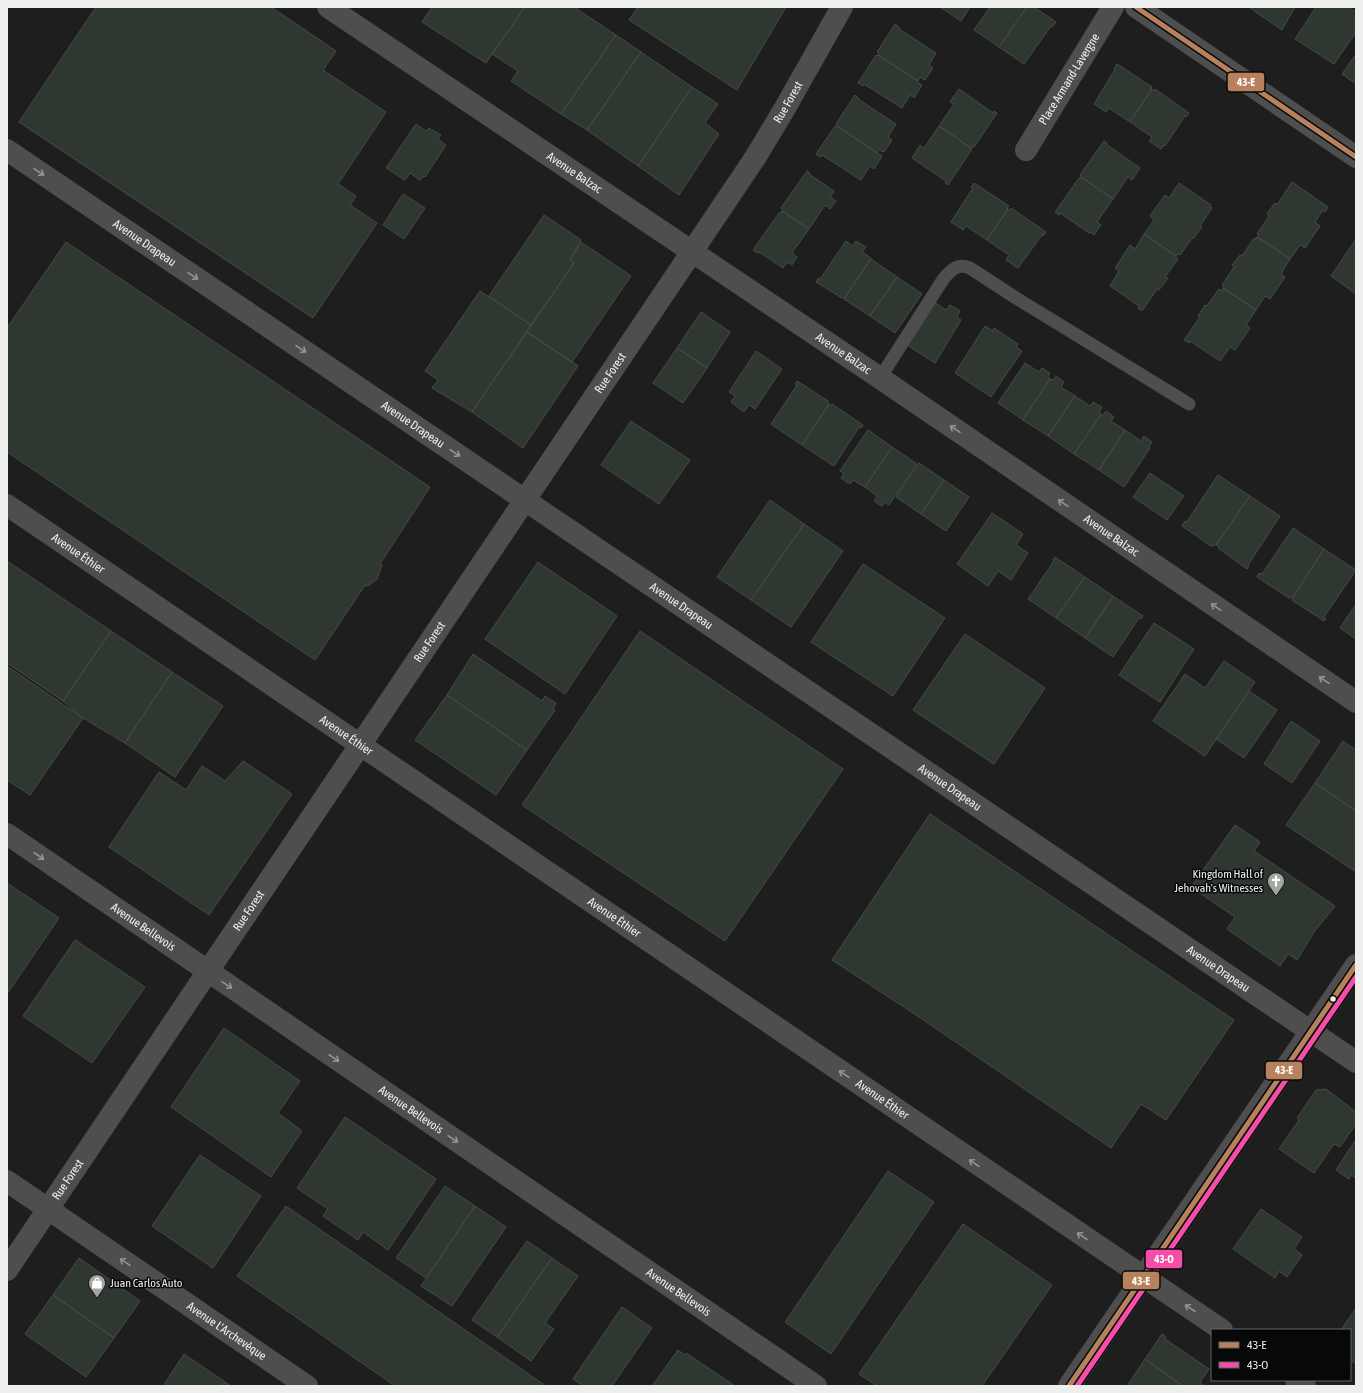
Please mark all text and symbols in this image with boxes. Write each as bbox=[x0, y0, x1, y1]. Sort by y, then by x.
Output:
street label: Place Armand-Lavergne bbox=[1036, 31, 1102, 127]
line badge: 43-E bbox=[1227, 72, 1265, 92]
text: 43-E bbox=[1236, 76, 1255, 88]
street label: Rue Forest bbox=[771, 78, 806, 126]
street label: Avenue Balzac bbox=[544, 149, 605, 197]
one-way arrow bbox=[34, 168, 45, 176]
street label: Avenue Drapeau bbox=[110, 217, 179, 269]
one-way arrow bbox=[188, 272, 199, 280]
street label: Avenue Balzac bbox=[813, 330, 874, 377]
one-way arrow bbox=[295, 345, 306, 353]
street label: Rue Forest bbox=[592, 350, 629, 396]
street label: Avenue Drapeau bbox=[379, 398, 447, 451]
one-way arrow bbox=[950, 425, 961, 433]
one-way arrow bbox=[449, 449, 460, 457]
one-way arrow bbox=[1057, 498, 1068, 507]
street label: Avenue Balzac bbox=[1081, 512, 1142, 560]
street label: Avenue Éthier bbox=[49, 530, 108, 577]
street label: Avenue Drapeau bbox=[647, 580, 716, 632]
one-way arrow bbox=[1211, 603, 1222, 611]
street label: Rue Forest bbox=[411, 618, 448, 665]
one-way arrow bbox=[1319, 676, 1330, 684]
street label: Avenue Éthier bbox=[317, 712, 376, 759]
street label: Avenue Drapeau bbox=[916, 761, 984, 814]
one-way arrow bbox=[33, 852, 44, 860]
place label: Kingdom Hall of Jehovah's Witnesses bbox=[1174, 867, 1264, 895]
church icon: Kingdom Hall of Jehovah's Witnesses bbox=[1266, 871, 1286, 896]
street label: Rue Forest bbox=[230, 887, 268, 934]
street label: Avenue Éthier bbox=[585, 894, 644, 941]
street label: Avenue Bellevois bbox=[108, 900, 178, 954]
street label: Avenue Drapeau bbox=[1184, 943, 1253, 995]
one-way arrow bbox=[221, 981, 232, 989]
unlabelled marker bbox=[1328, 994, 1338, 1004]
one-way arrow bbox=[329, 1054, 340, 1062]
line badge: 43-E bbox=[1265, 1061, 1303, 1080]
text: 43-E bbox=[1274, 1064, 1293, 1076]
one-way arrow bbox=[839, 1070, 850, 1078]
street label: Avenue Éthier bbox=[853, 1076, 912, 1123]
street label: Avenue Bellevois bbox=[376, 1083, 446, 1137]
one-way arrow bbox=[448, 1135, 459, 1143]
street label: Rue Forest bbox=[49, 1156, 87, 1203]
one-way arrow bbox=[969, 1159, 980, 1167]
one-way arrow bbox=[1077, 1232, 1088, 1240]
line badge: 43-O bbox=[1145, 1249, 1183, 1269]
text: 43-O bbox=[1153, 1253, 1174, 1265]
one-way arrow bbox=[119, 1257, 130, 1266]
street label: Avenue Bellevois bbox=[644, 1265, 714, 1319]
line badge: 43-E bbox=[1122, 1271, 1160, 1290]
shop icon: Juan Carlos Auto bbox=[87, 1273, 107, 1298]
text: 43-E bbox=[1131, 1275, 1150, 1287]
place label: Juan Carlos Auto bbox=[110, 1276, 183, 1290]
street label: Avenue L'Archevêque bbox=[184, 1299, 269, 1363]
one-way arrow bbox=[1185, 1304, 1196, 1312]
legend bbox=[1211, 1329, 1351, 1381]
text: 43-E bbox=[1247, 1338, 1266, 1352]
text: 43-O bbox=[1247, 1358, 1268, 1372]

